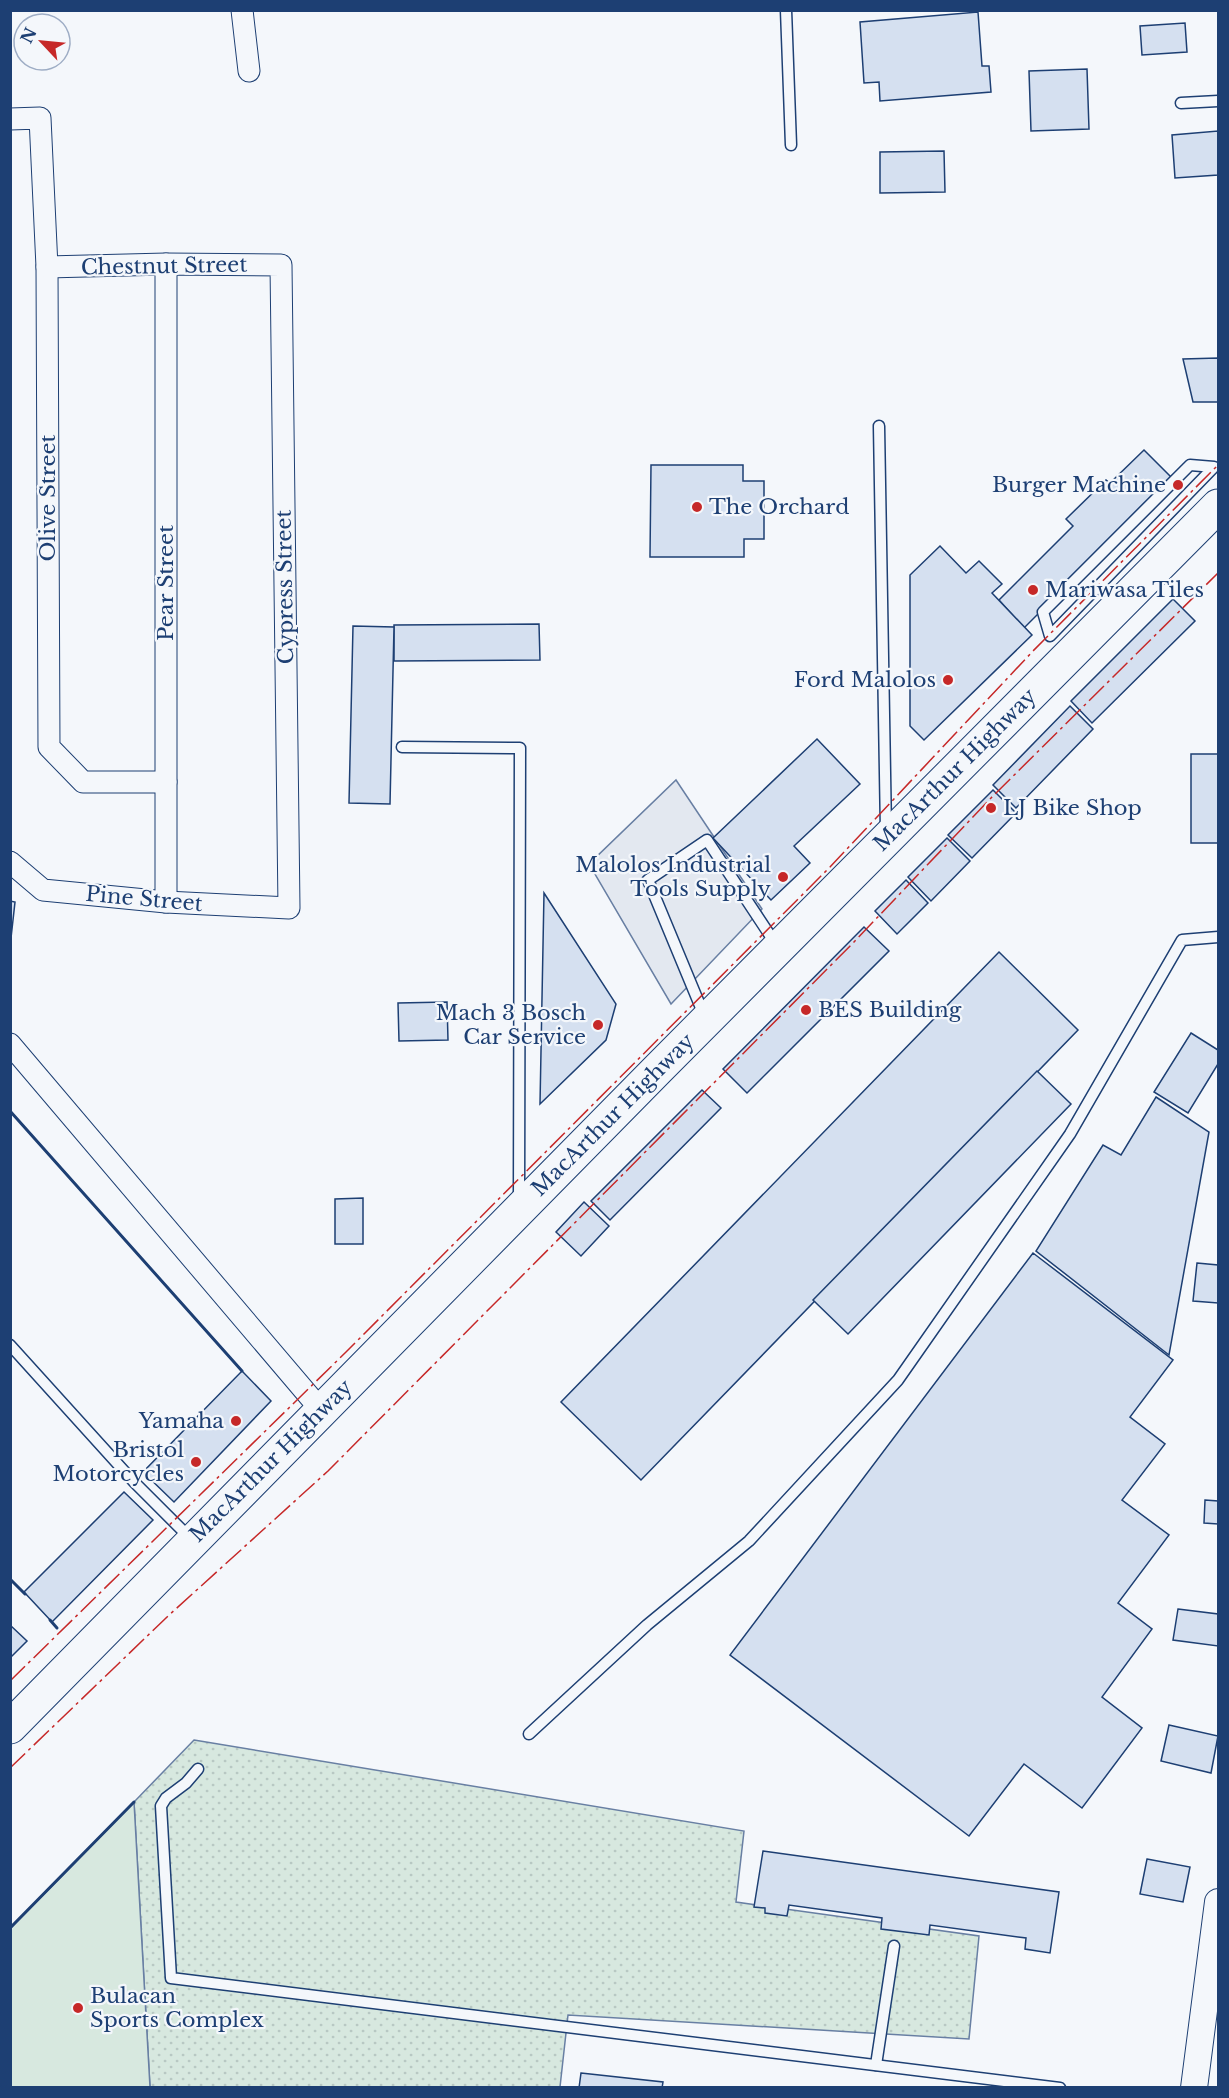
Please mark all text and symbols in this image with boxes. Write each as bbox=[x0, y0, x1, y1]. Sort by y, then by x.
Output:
north arrow bbox=[12, 12, 72, 72]
text: N bbox=[16, 24, 41, 47]
street label: Chestnut Street bbox=[81, 252, 248, 280]
street label: Olive Street bbox=[35, 434, 61, 562]
place label: Burger Machine bbox=[992, 472, 1166, 498]
marker: Burger Machine bbox=[1171, 478, 1185, 492]
place label: The Orchard bbox=[709, 494, 849, 520]
marker: The Orchard bbox=[690, 500, 704, 514]
street label: Cypress Street bbox=[271, 509, 299, 665]
street label: Pear Street bbox=[153, 525, 179, 641]
place label: Mariwasa Tiles bbox=[1045, 577, 1204, 603]
marker: Mariwasa Tiles bbox=[1026, 583, 1040, 597]
place label: Ford Malolos bbox=[794, 667, 936, 693]
marker: Ford Malolos bbox=[941, 673, 955, 687]
street label: MacArthur Highway bbox=[868, 683, 1042, 857]
place label: LJ Bike Shop bbox=[1003, 795, 1142, 821]
marker: LJ Bike Shop bbox=[984, 801, 998, 815]
place label: Malolos Industrial Tools Supply bbox=[575, 852, 772, 902]
marker: Malolos Industrial Tools Supply bbox=[776, 870, 790, 884]
street label: Pine Street bbox=[84, 881, 204, 917]
place label: BES Building bbox=[818, 997, 962, 1023]
place label: Mach 3 Bosch Car Service bbox=[436, 1000, 586, 1050]
marker: BES Building bbox=[799, 1003, 813, 1017]
marker: Mach 3 Bosch Car Service bbox=[591, 1018, 605, 1032]
street label: MacArthur Highway bbox=[526, 1028, 700, 1202]
street label: MacArthur Highway bbox=[184, 1374, 358, 1548]
place label: Yamaha bbox=[138, 1408, 224, 1434]
marker: Yamaha bbox=[229, 1414, 243, 1428]
place label: Bristol Motorcycles bbox=[53, 1437, 184, 1487]
marker: Bristol Motorcycles bbox=[189, 1455, 203, 1469]
place label: Bulacan Sports Complex bbox=[90, 1983, 264, 2033]
marker: Bulacan Sports Complex bbox=[71, 2001, 85, 2015]

